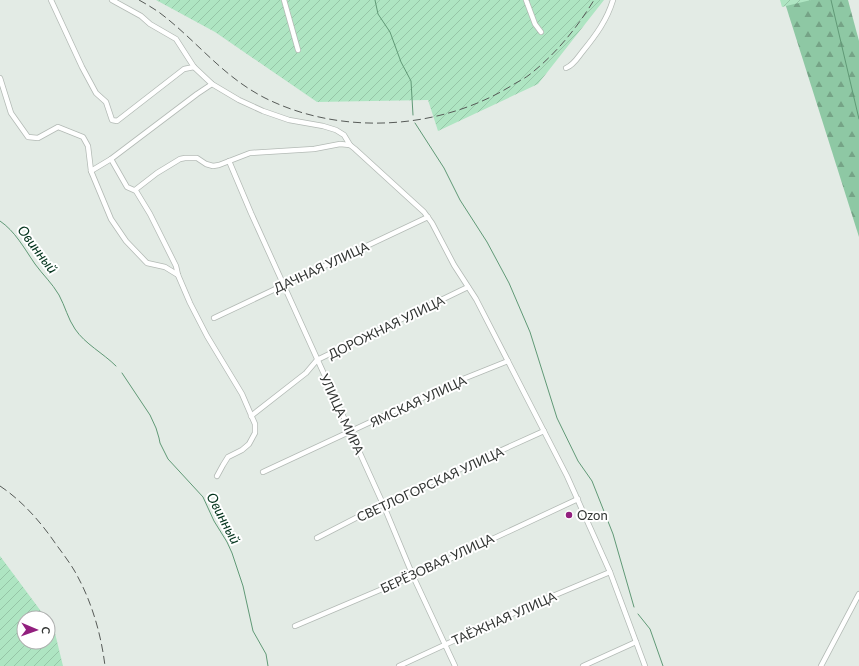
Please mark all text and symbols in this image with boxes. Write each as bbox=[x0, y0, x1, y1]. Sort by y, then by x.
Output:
water label: Овинный bbox=[14, 222, 62, 276]
street label: ДАЧНАЯ УЛИЦА bbox=[271, 238, 371, 296]
street label: ДОРОЖНАЯ УЛИЦА bbox=[325, 292, 447, 362]
street label: УЛИЦА МИРА bbox=[316, 371, 368, 457]
street label: ЯМСКАЯ УЛИЦА bbox=[366, 372, 469, 431]
street label: СВЕТЛОГОРСКАЯ УЛИЦА bbox=[354, 443, 506, 525]
water label: Овинный bbox=[203, 489, 245, 547]
place label: Ozon bbox=[577, 507, 608, 523]
marker: Ozon bbox=[564, 510, 574, 520]
street label: БЕРЁЗОВАЯ УЛИЦА bbox=[378, 530, 497, 596]
street label: ТАЁЖНАЯ УЛИЦА bbox=[449, 588, 559, 648]
north arrow bbox=[16, 610, 56, 650]
text: С bbox=[40, 627, 53, 635]

